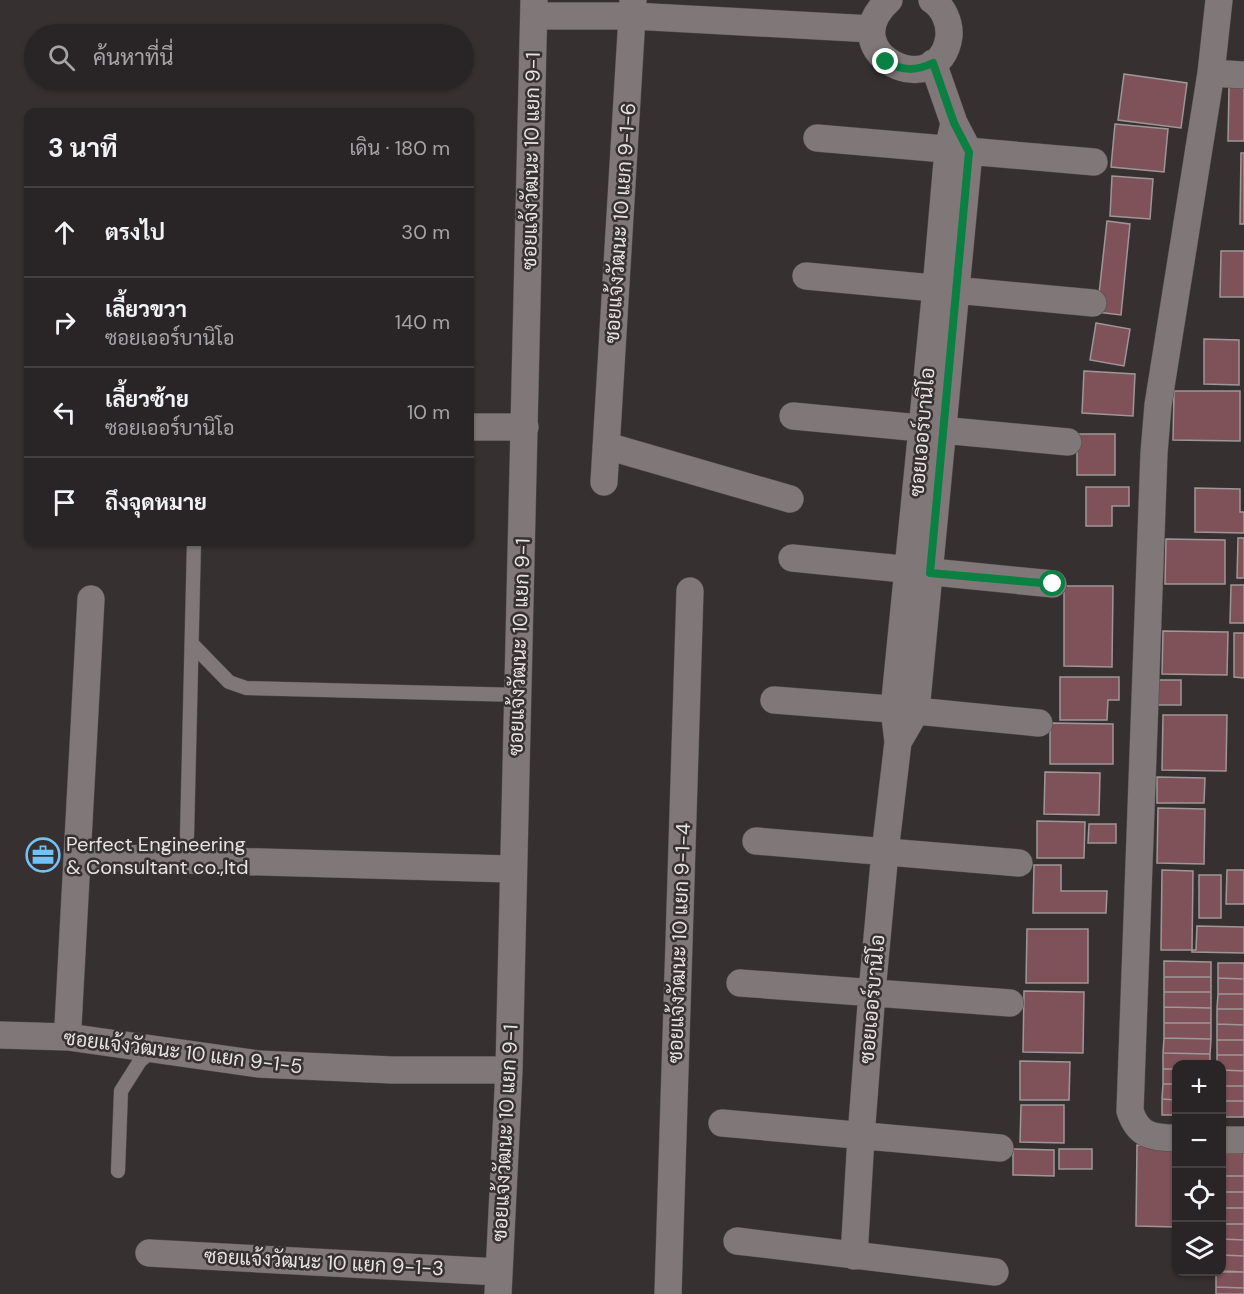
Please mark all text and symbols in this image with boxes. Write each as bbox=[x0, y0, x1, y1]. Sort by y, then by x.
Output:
search box bbox=[24, 24, 474, 90]
icon: search bbox=[45, 41, 78, 74]
text: ค้นหาที่นี่ bbox=[93, 43, 173, 72]
route end bbox=[872, 48, 898, 74]
street label: ซอยแจ้งวัฒนะ 10 แยก 9-1 bbox=[516, 52, 546, 270]
street label: ซอยแจ้งวัฒนะ 10 แยก 9-1-6 bbox=[599, 102, 641, 344]
text: 3 นาที bbox=[48, 131, 118, 165]
text: เดิน · 180 m bbox=[349, 135, 450, 161]
icon: ahead bbox=[48, 216, 81, 249]
text: ตรงไป bbox=[105, 218, 165, 247]
text: 30 m bbox=[401, 219, 450, 245]
text: เลี้ยวขวา bbox=[105, 295, 187, 324]
icon: right bbox=[48, 306, 81, 339]
text: 140 m bbox=[395, 309, 450, 335]
text: ซอยเออร์บานิโอ bbox=[105, 325, 235, 351]
street label: ซอยเออร์บานิโอ bbox=[902, 366, 941, 498]
text: เลี้ยวซ้าย bbox=[105, 385, 189, 414]
icon: left bbox=[48, 396, 81, 429]
text: 10 m bbox=[407, 399, 450, 425]
text: ซอยเออร์บานิโอ bbox=[105, 415, 235, 441]
icon: arrive bbox=[48, 486, 81, 519]
text: ถึงจุดหมาย bbox=[105, 488, 207, 517]
street label: ซอยแจ้งวัฒนะ 10 แยก 9-1 bbox=[502, 538, 536, 756]
route start bbox=[1039, 570, 1065, 596]
street label: ซอยแจ้งวัฒนะ 10 แยก 9-1-4 bbox=[662, 822, 696, 1064]
place label: Perfect Engineering & Consultant co.,ltd bbox=[66, 831, 248, 880]
office icon: Perfect Engineering & Consultant co.,ltd bbox=[25, 837, 61, 873]
street label: ซอยเออร์บานิโอ bbox=[852, 933, 891, 1065]
street label: ซอยแจ้งวัฒนะ 10 แยก 9-1-5 bbox=[62, 1024, 304, 1080]
street label: ซอยแจ้งวัฒนะ 10 แยก 9-1 bbox=[486, 1024, 524, 1242]
map controls bbox=[1172, 1060, 1226, 1276]
button: + bbox=[1172, 1060, 1226, 1114]
button: − bbox=[1172, 1114, 1226, 1168]
button: locate bbox=[1172, 1168, 1226, 1222]
button: layers bbox=[1172, 1222, 1226, 1276]
street label: ซอยแจ้งวัฒนะ 10 แยก 9-1-3 bbox=[203, 1243, 445, 1281]

